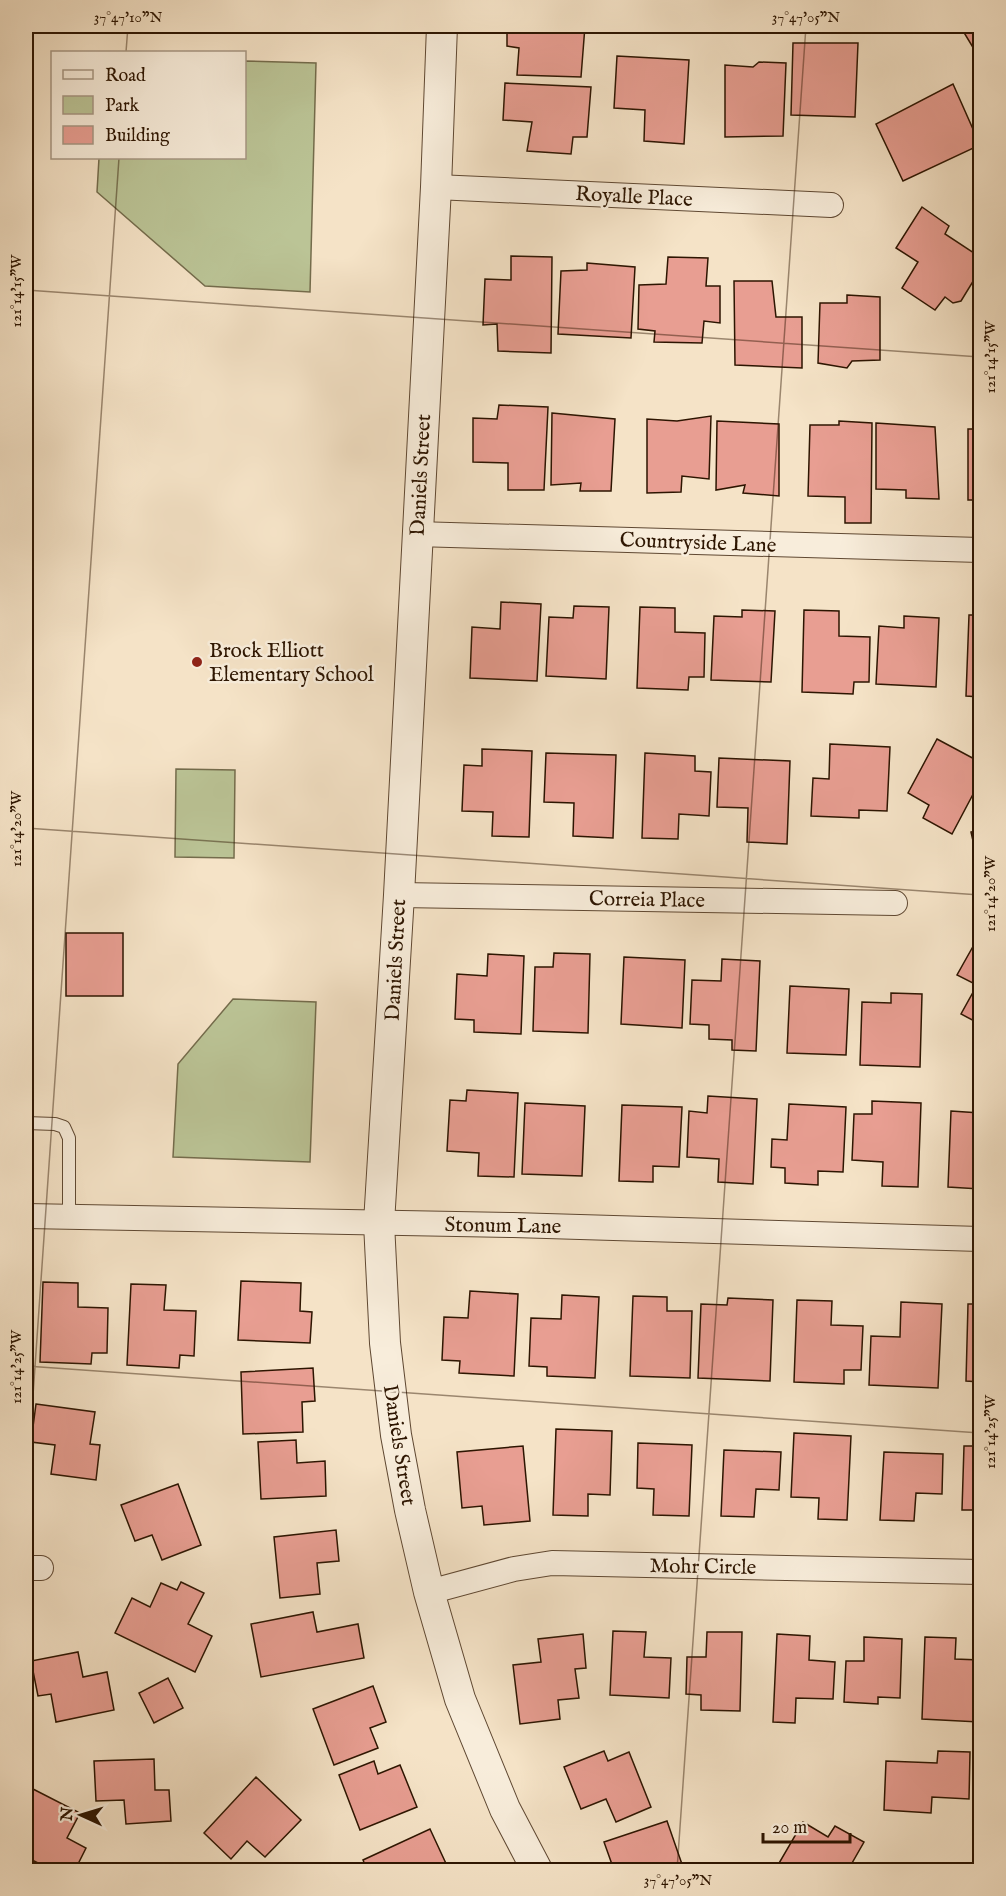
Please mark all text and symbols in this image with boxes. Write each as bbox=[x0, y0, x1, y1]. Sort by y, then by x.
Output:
text: 37°47'10"N bbox=[94, 8, 162, 27]
text: 37°47'05"N bbox=[772, 8, 840, 27]
legend bbox=[51, 51, 246, 159]
text: Road bbox=[105, 65, 146, 88]
text: Park bbox=[105, 95, 140, 118]
text: Building bbox=[105, 125, 170, 148]
street label: Royalle Place bbox=[575, 181, 694, 214]
text: 121°14'15"W bbox=[7, 254, 26, 327]
text: 121°14'15"W bbox=[981, 320, 1000, 393]
street label: Daniels Street bbox=[405, 413, 438, 537]
street label: Countryside Lane bbox=[619, 527, 777, 560]
place label: Brock Elliott Elementary School bbox=[209, 638, 374, 689]
marker: Brock Elliott Elementary School bbox=[190, 655, 204, 669]
text: 121°14'20"W bbox=[7, 790, 26, 867]
text: 121°14'20"W bbox=[981, 855, 1000, 932]
street label: Correia Place bbox=[589, 886, 706, 915]
street label: Daniels Street bbox=[380, 898, 413, 1022]
street label: Stonum Lane bbox=[444, 1212, 562, 1241]
text: 121°14'25"W bbox=[7, 1329, 26, 1404]
street label: Daniels Street bbox=[376, 1383, 421, 1508]
text: 121°14'25"W bbox=[981, 1394, 1000, 1469]
street label: Mohr Circle bbox=[649, 1553, 757, 1582]
north arrow bbox=[51, 1785, 111, 1845]
text: N bbox=[58, 1806, 79, 1823]
scale bar bbox=[763, 1806, 850, 1844]
text: 20 m bbox=[772, 1817, 807, 1840]
text: 37°47'05"N bbox=[644, 1871, 712, 1890]

